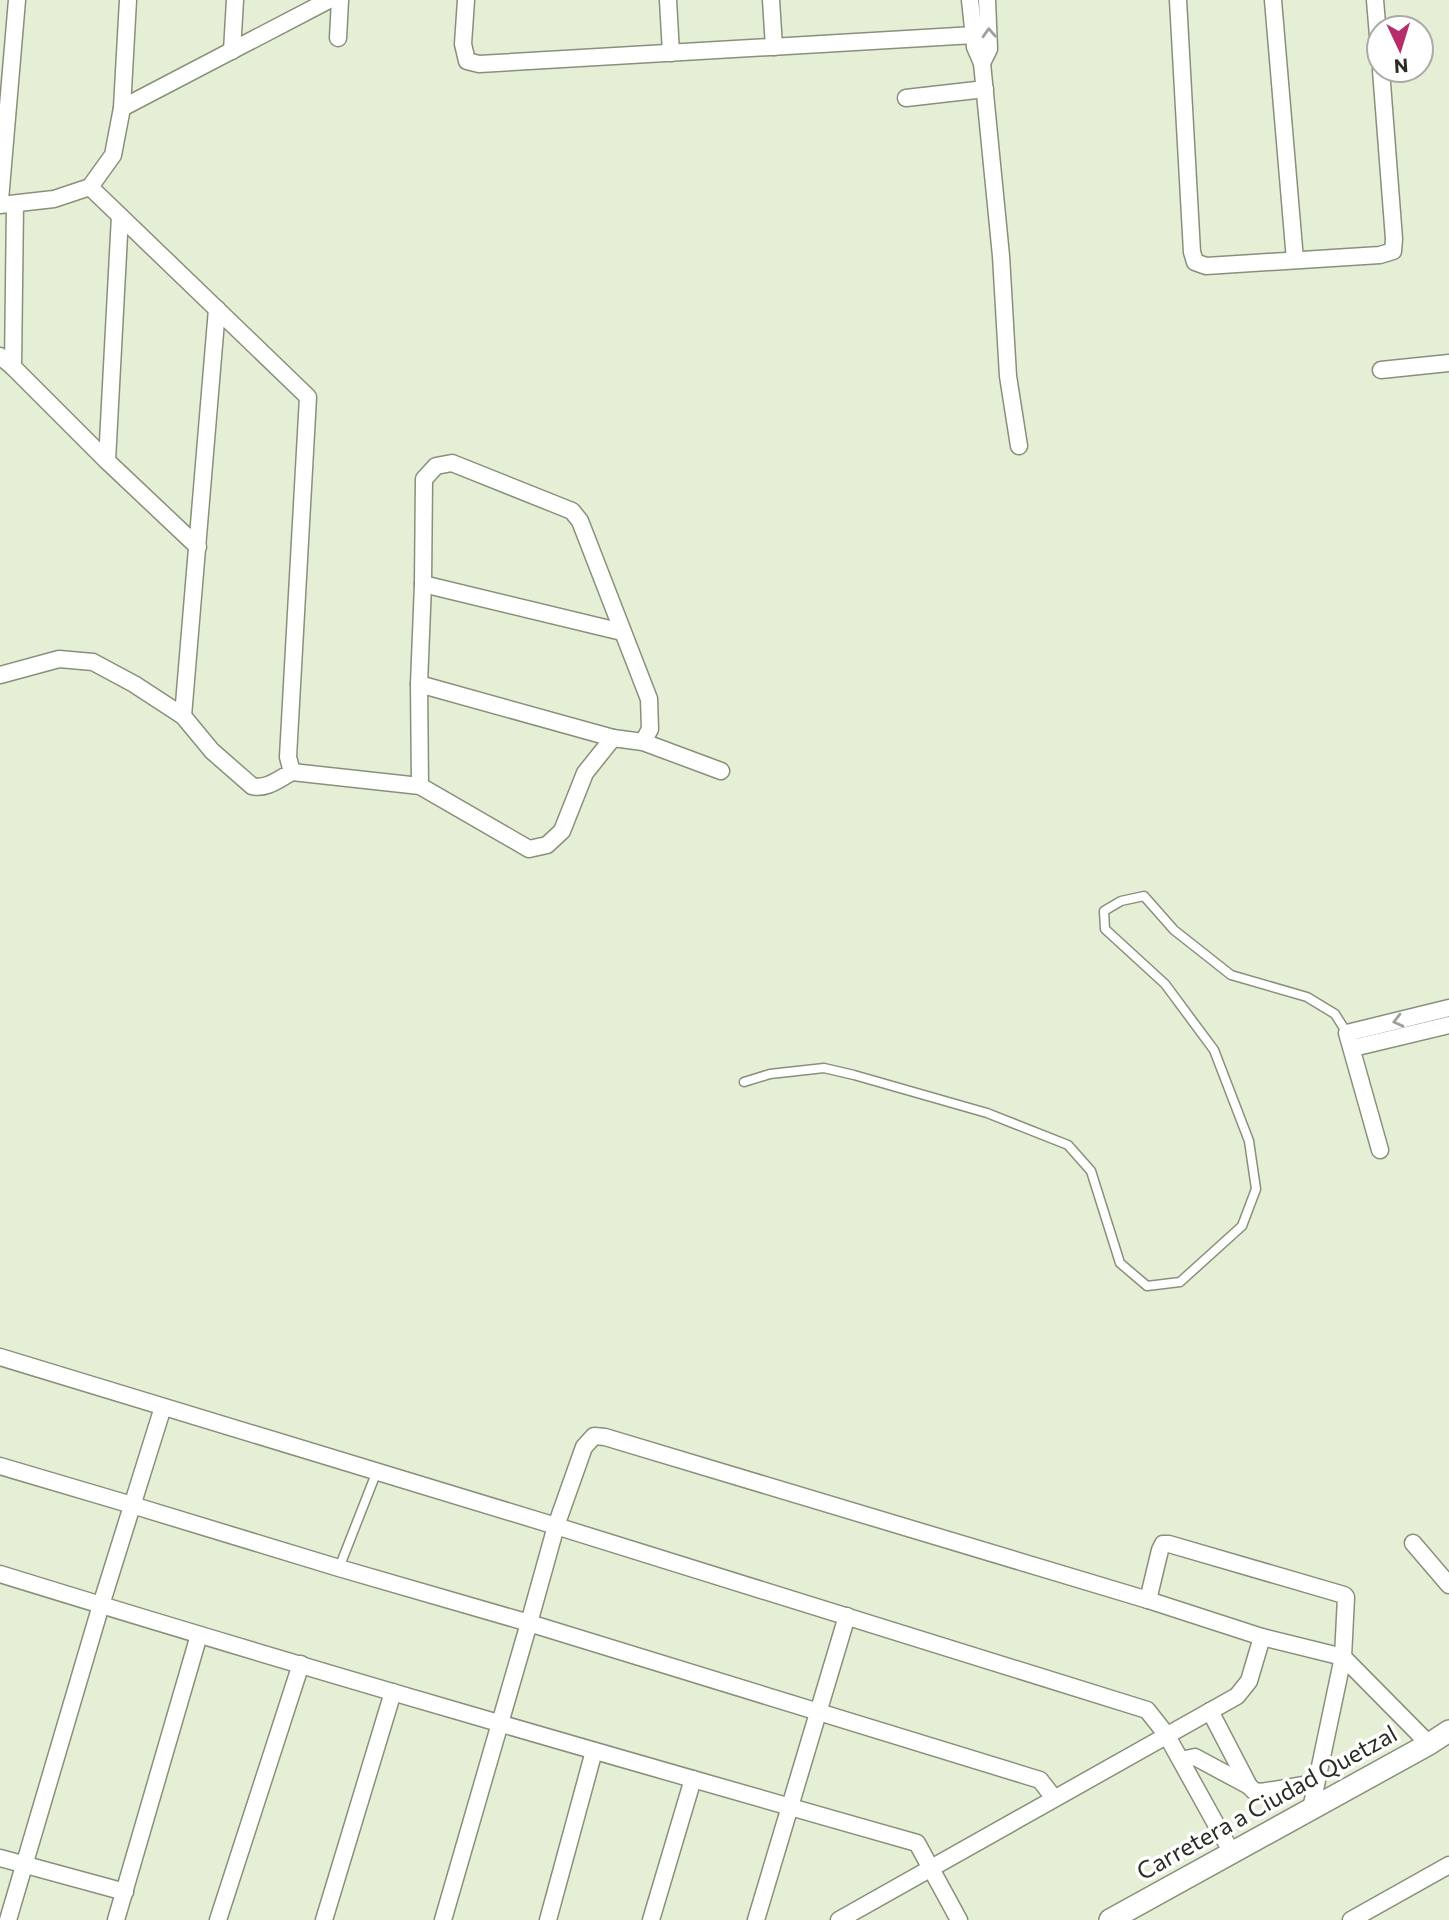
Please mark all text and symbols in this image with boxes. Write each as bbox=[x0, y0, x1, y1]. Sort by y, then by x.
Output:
north arrow bbox=[1365, 14, 1435, 84]
one-way arrow bbox=[981, 27, 996, 38]
text: N bbox=[1393, 54, 1409, 78]
one-way arrow bbox=[1392, 1013, 1404, 1027]
street label: Carretera a Ciudad Quetzal bbox=[1131, 1718, 1401, 1885]

